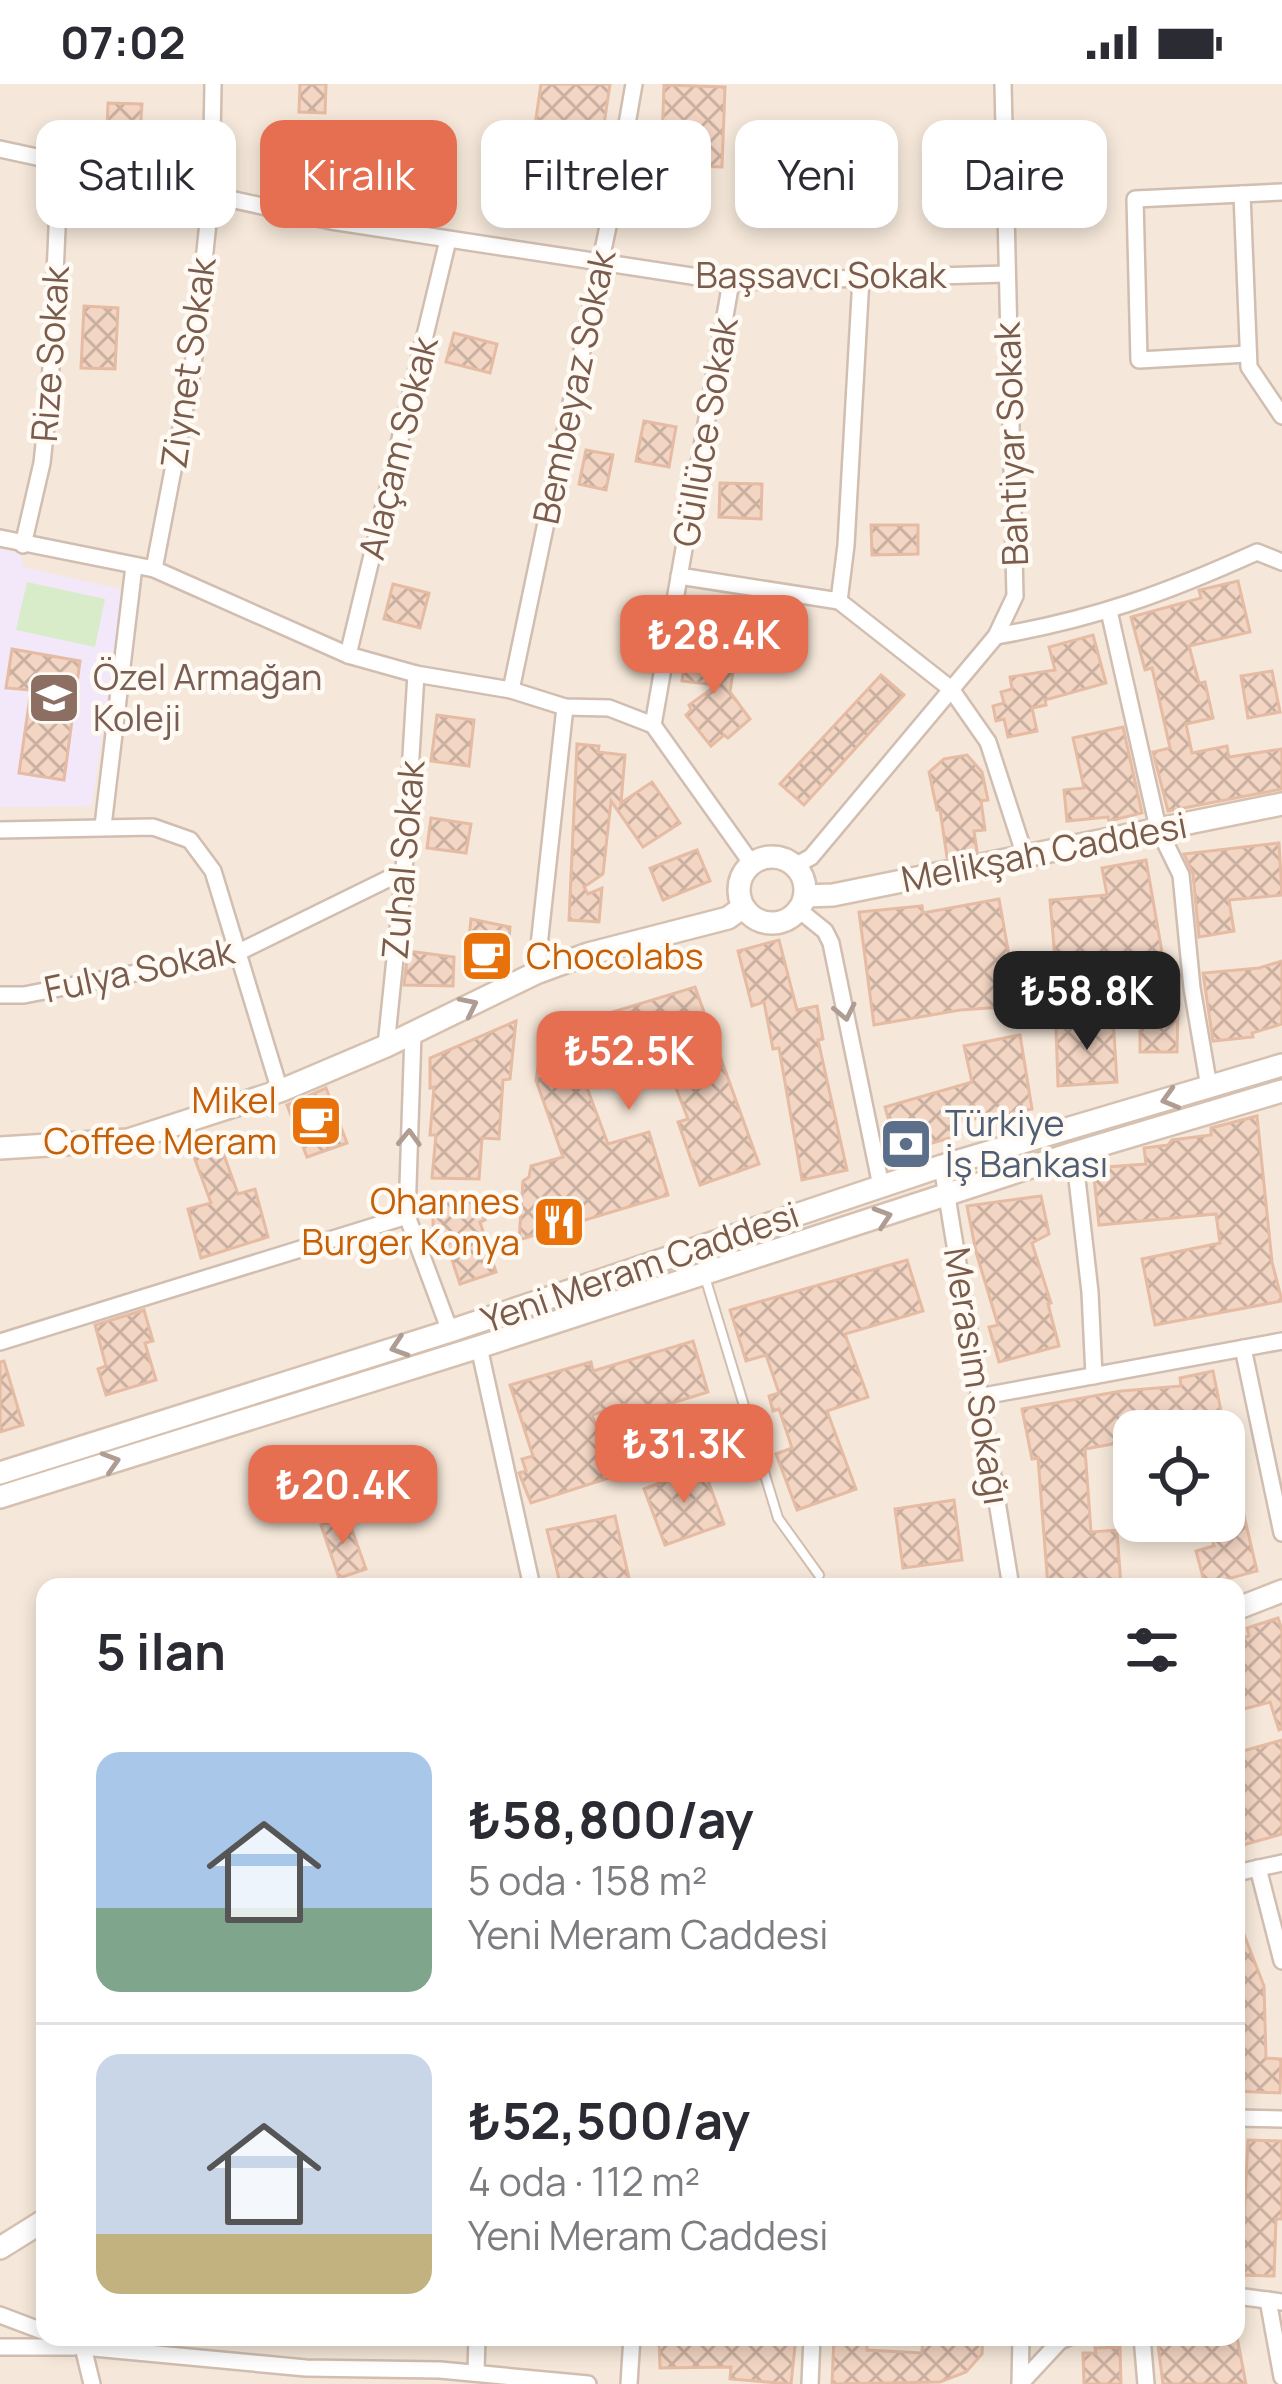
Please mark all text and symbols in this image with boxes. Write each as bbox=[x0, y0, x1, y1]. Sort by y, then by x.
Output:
text: 07:02 bbox=[60, 11, 185, 73]
chip: Satılık bbox=[36, 120, 236, 228]
chip: Kiralık bbox=[260, 120, 457, 228]
chip: Filtreler bbox=[481, 120, 711, 228]
chip: Yeni bbox=[735, 120, 898, 228]
chip: Daire bbox=[922, 120, 1107, 228]
street label: Bembeyaz Sokak bbox=[521, 244, 627, 528]
street label: Başsavcı Sokak bbox=[696, 250, 948, 299]
street label: Ziynet Sokak bbox=[148, 253, 227, 472]
street label: Rize Sokak bbox=[19, 263, 80, 444]
street label: Güllüce Sokak bbox=[660, 312, 749, 550]
street label: Bahtiyar Sokak bbox=[982, 320, 1039, 567]
street label: Alaçam Sokak bbox=[346, 330, 449, 564]
pin: ₺28.4K bbox=[616, 595, 812, 697]
text: ₺28.4K bbox=[647, 607, 781, 661]
place label: Özel Armağan Koleji bbox=[93, 652, 322, 742]
school or university icon: Özel Armağan Koleji bbox=[26, 670, 82, 726]
street label: Zuhal Sokak bbox=[369, 757, 436, 962]
street label: Melikşah Caddesi bbox=[897, 800, 1191, 903]
street label: Fulya Sokak bbox=[40, 925, 239, 1013]
cafe icon: Chocolabs bbox=[459, 928, 515, 984]
place label: Chocolabs bbox=[526, 931, 704, 980]
pin: ₺58.8K bbox=[989, 951, 1185, 1053]
text: ₺58.8K bbox=[1020, 963, 1154, 1017]
one-way arrow bbox=[456, 997, 478, 1020]
one-way arrow bbox=[831, 1001, 857, 1021]
pin: ₺52.5K bbox=[531, 1011, 727, 1113]
text: ₺52.5K bbox=[564, 1023, 694, 1077]
place label: Mikel Coffee Meram bbox=[43, 1075, 277, 1165]
one-way arrow bbox=[1160, 1085, 1181, 1110]
cafe icon: Mikel Coffee Meram bbox=[288, 1093, 344, 1149]
place label: Türkiye İş Bankası bbox=[945, 1098, 1108, 1188]
bank icon: Türkiye İş Bankası bbox=[878, 1116, 934, 1172]
one-way arrow bbox=[396, 1128, 422, 1147]
place label: Ohannes Burger Konya bbox=[302, 1176, 520, 1266]
street label: Yeni Meram Caddesi bbox=[475, 1189, 805, 1344]
restaurant icon: Ohannes Burger Konya bbox=[531, 1194, 587, 1250]
one-way arrow bbox=[872, 1206, 893, 1231]
street label: Merasim Sokağı bbox=[933, 1244, 1022, 1508]
one-way arrow bbox=[389, 1333, 410, 1358]
pin: ₺31.3K bbox=[586, 1404, 782, 1506]
map controls bbox=[1113, 1410, 1245, 1542]
button: locate bbox=[1113, 1410, 1245, 1542]
text: ₺31.3K bbox=[622, 1416, 746, 1470]
pin: ₺20.4K bbox=[245, 1445, 441, 1547]
one-way arrow bbox=[100, 1451, 121, 1476]
text: ₺20.4K bbox=[275, 1457, 411, 1511]
text: 5 ilan bbox=[96, 1616, 226, 1685]
icon: filters bbox=[1119, 1617, 1185, 1683]
text: ₺58,800/ay bbox=[468, 1784, 754, 1853]
icon: home bbox=[192, 1800, 336, 1944]
text: 5 oda · 158 m² bbox=[468, 1853, 707, 1907]
text: Yeni Meram Caddesi bbox=[468, 1907, 828, 1961]
text: ₺52,500/ay bbox=[468, 2085, 750, 2154]
icon: home bbox=[192, 2102, 336, 2246]
text: 4 oda · 112 m² bbox=[468, 2154, 700, 2208]
text: Yeni Meram Caddesi bbox=[468, 2208, 828, 2262]

